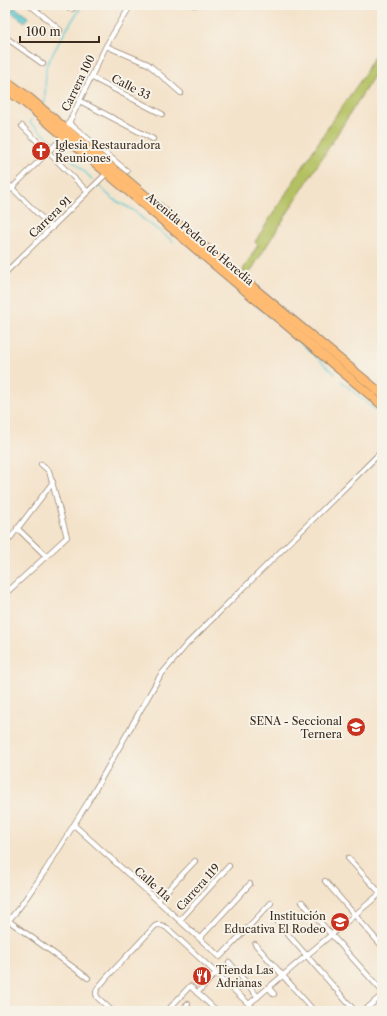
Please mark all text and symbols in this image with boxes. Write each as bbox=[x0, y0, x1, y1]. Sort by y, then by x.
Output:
scale bar bbox=[20, 18, 99, 44]
text: 100 m bbox=[26, 24, 61, 39]
street label: Carrera 100 bbox=[58, 52, 98, 114]
street label: Calle 33 bbox=[109, 71, 153, 103]
place label: Iglesia Restauradora Reuniones bbox=[55, 138, 161, 165]
church icon: Iglesia Restauradora Reuniones bbox=[30, 140, 52, 162]
street label: Avenida Pedro de Heredia bbox=[142, 189, 257, 288]
street label: Carrera 91 bbox=[26, 193, 74, 241]
place label: SENA - Seccional Ternera bbox=[250, 714, 343, 741]
school or university icon: SENA - Seccional Ternera bbox=[345, 716, 367, 738]
street label: Carrera 119 bbox=[173, 861, 223, 913]
street label: Calle 11a bbox=[132, 864, 175, 904]
place label: Institución Educativa El Rodeo bbox=[224, 909, 326, 936]
school or university icon: Institución Educativa El Rodeo bbox=[329, 911, 351, 933]
place label: Tienda Las Adrianas bbox=[215, 963, 274, 990]
restaurant icon: Tienda Las Adrianas bbox=[191, 965, 213, 987]

